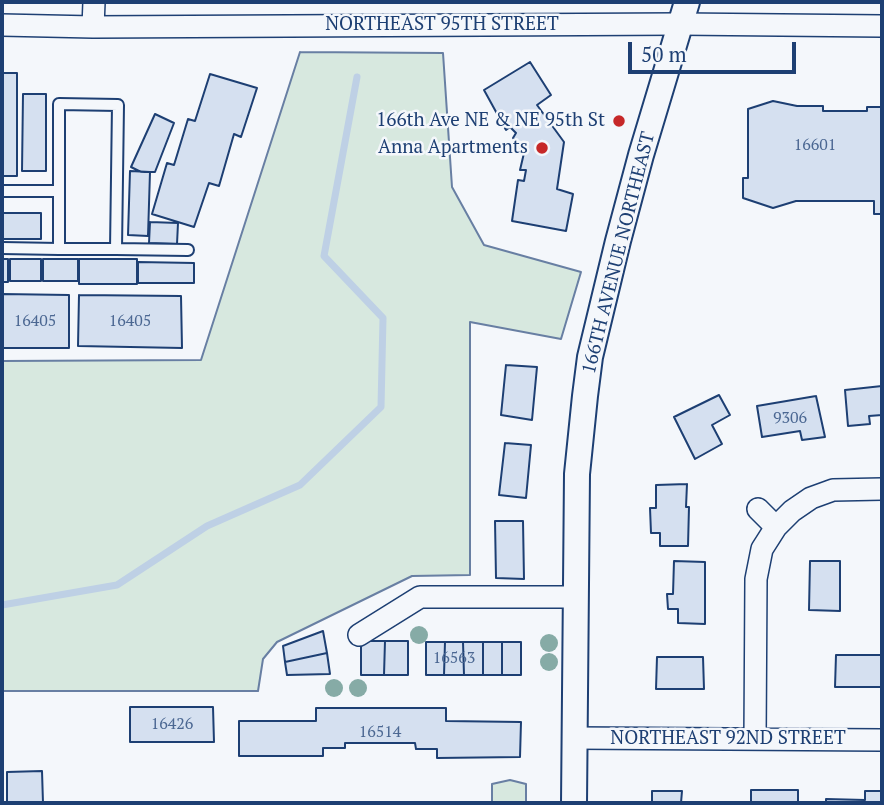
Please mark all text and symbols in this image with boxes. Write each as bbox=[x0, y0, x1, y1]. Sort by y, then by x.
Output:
street label: NORTHEAST 95TH STREET bbox=[325, 14, 559, 36]
scale bar bbox=[632, 28, 800, 72]
text: 50 m bbox=[641, 40, 687, 68]
place label: 166th Ave NE & NE 95th St bbox=[376, 110, 605, 132]
marker: 166th Ave NE & NE 95th St bbox=[611, 113, 627, 129]
street label: 166TH AVENUE NORTHEAST bbox=[578, 130, 660, 376]
house number: 16601 bbox=[794, 135, 836, 155]
place label: Anna Apartments bbox=[378, 137, 528, 159]
marker: Anna Apartments bbox=[534, 140, 550, 156]
house number: 16405 bbox=[14, 311, 56, 331]
house number: 16405 bbox=[109, 311, 151, 331]
house number: 9306 bbox=[773, 408, 807, 428]
house number: 16563 bbox=[433, 648, 475, 668]
house number: 16426 bbox=[151, 714, 193, 734]
house number: 16514 bbox=[359, 722, 401, 742]
street label: NORTHEAST 92ND STREET bbox=[610, 728, 846, 750]

